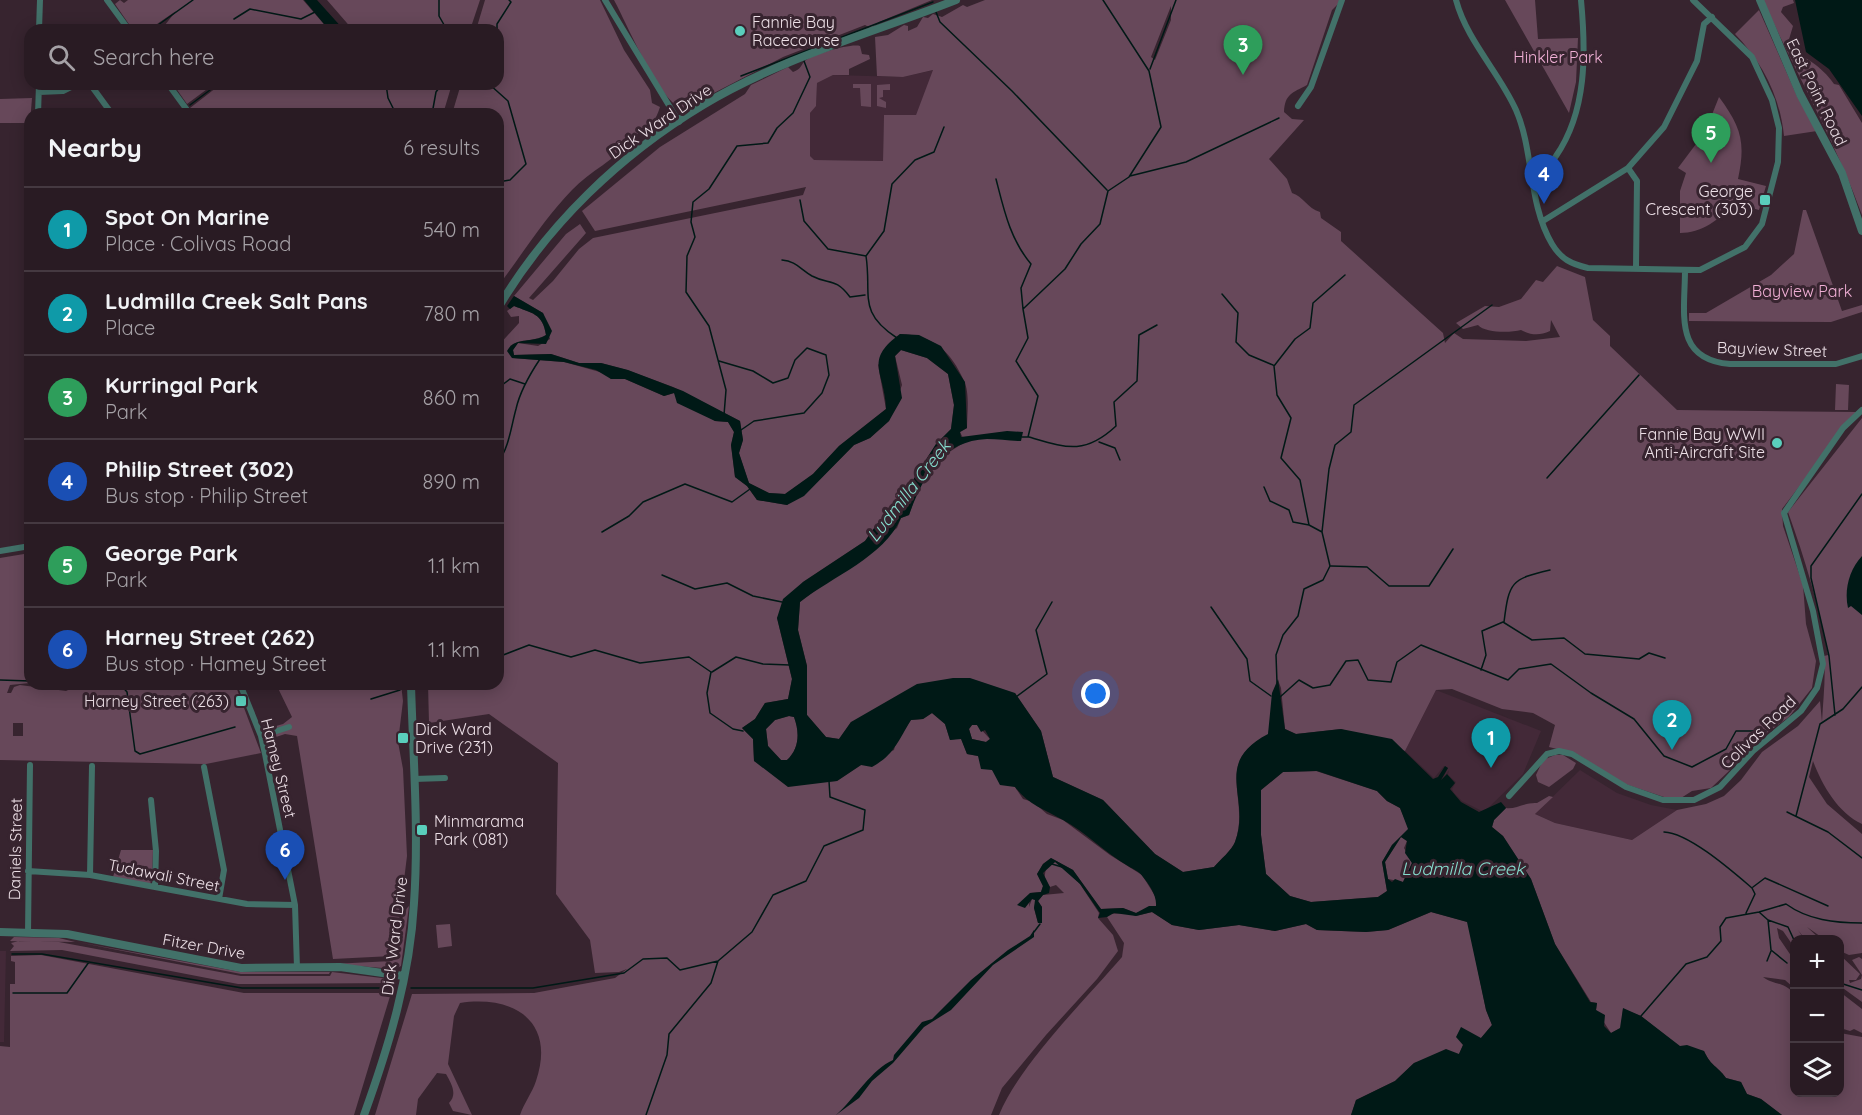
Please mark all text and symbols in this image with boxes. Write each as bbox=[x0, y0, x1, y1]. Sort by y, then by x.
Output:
place label: Fannie Bay Racecourse bbox=[752, 12, 840, 50]
search box bbox=[24, 24, 504, 90]
marker: Fannie Bay Racecourse bbox=[733, 24, 747, 38]
pin: 3 bbox=[1224, 26, 1262, 75]
street label: East Point Road bbox=[1782, 35, 1852, 149]
icon: search bbox=[45, 41, 78, 74]
text: Search here bbox=[93, 43, 214, 71]
park label: Hinkler Park bbox=[1513, 47, 1603, 67]
street label: Dick Ward Drive bbox=[605, 79, 715, 163]
pin: 5 bbox=[1692, 114, 1730, 163]
text: Nearby bbox=[48, 131, 142, 164]
text: 6 results bbox=[403, 135, 480, 160]
pin: 4 bbox=[1524, 154, 1564, 204]
place label: George Crescent (303) bbox=[1646, 181, 1753, 219]
marker: George Crescent (303) bbox=[1758, 193, 1772, 207]
text: Spot On Marine bbox=[105, 203, 269, 231]
text: 1 bbox=[64, 217, 71, 242]
text: 540 m bbox=[423, 217, 480, 242]
text: Place · Colivas Road bbox=[105, 231, 291, 256]
park label: Bayview Park bbox=[1752, 281, 1852, 301]
text: Ludmilla Creek Salt Pans bbox=[105, 287, 368, 315]
text: 2 bbox=[62, 301, 73, 326]
text: 780 m bbox=[423, 301, 480, 326]
text: Place bbox=[105, 315, 155, 340]
street label: Bayview Street bbox=[1717, 337, 1827, 361]
text: Kurringal Park bbox=[105, 371, 258, 399]
text: 3 bbox=[62, 385, 73, 410]
text: 860 m bbox=[423, 385, 480, 410]
text: Park bbox=[105, 399, 147, 424]
place label: Fannie Bay WWII Anti-Aircraft Site bbox=[1639, 424, 1765, 462]
water label: Ludmilla Creek bbox=[862, 434, 956, 546]
marker: Fannie Bay WWII Anti-Aircraft Site bbox=[1770, 436, 1784, 450]
text: Philip Street (302) bbox=[105, 455, 293, 483]
text: 4 bbox=[62, 469, 73, 494]
text: 890 m bbox=[422, 469, 480, 494]
text: Bus stop · Philip Street bbox=[105, 483, 308, 508]
text: George Park bbox=[105, 539, 238, 567]
text: 5 bbox=[62, 553, 73, 578]
text: 1.1 km bbox=[428, 553, 480, 578]
text: Park bbox=[105, 567, 147, 592]
text: Harney Street (262) bbox=[105, 623, 314, 651]
text: 6 bbox=[62, 637, 73, 662]
text: 1.1 km bbox=[428, 637, 480, 662]
text: Bus stop · Hamey Street bbox=[105, 651, 327, 676]
your location bbox=[1081, 679, 1110, 708]
place label: Harney Street (263) bbox=[84, 691, 229, 711]
street label: Colivas Road bbox=[1716, 691, 1800, 773]
marker: Harney Street (263) bbox=[234, 694, 248, 708]
pin: 2 bbox=[1652, 700, 1692, 750]
street label: Hamey Street bbox=[257, 716, 301, 820]
pin: 1 bbox=[1472, 718, 1510, 768]
place label: Dick Ward Drive (231) bbox=[415, 719, 493, 757]
marker: Dick Ward Drive (231) bbox=[396, 731, 410, 745]
street label: Daniels Street bbox=[4, 798, 26, 900]
place label: Minmarama Park (081) bbox=[434, 811, 524, 849]
marker: Minmarama Park (081) bbox=[415, 823, 429, 837]
pin: 6 bbox=[266, 830, 304, 880]
street label: Tudawali Street bbox=[107, 854, 221, 896]
water label: Ludmilla Creek bbox=[1401, 857, 1526, 880]
street label: Dick Ward Drive bbox=[377, 875, 411, 997]
street label: Fitzer Drive bbox=[161, 929, 247, 963]
map controls bbox=[1790, 935, 1844, 1097]
button: + bbox=[1790, 935, 1844, 989]
button: − bbox=[1790, 989, 1844, 1043]
button: layers bbox=[1790, 1043, 1844, 1097]

